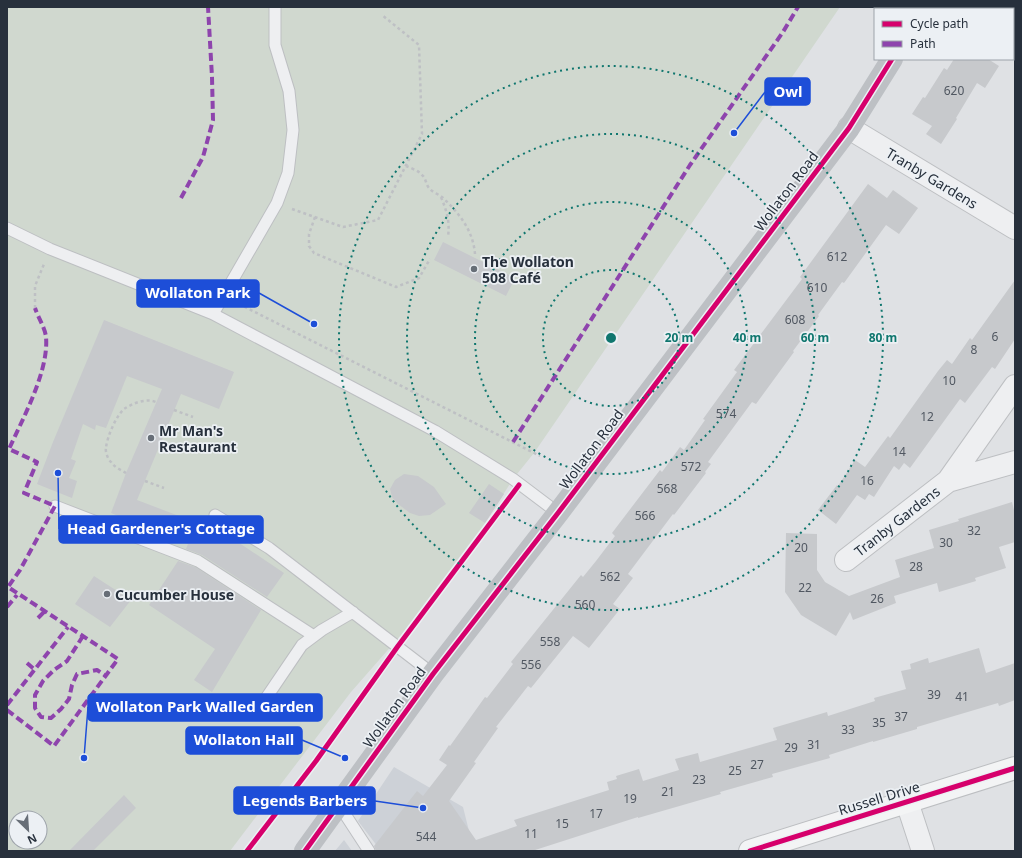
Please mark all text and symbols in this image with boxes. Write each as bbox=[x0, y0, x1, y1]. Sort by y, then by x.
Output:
legend bbox=[874, 8, 1014, 60]
text: Cycle path bbox=[910, 15, 968, 32]
text: Path bbox=[910, 35, 936, 52]
callout: Owl bbox=[765, 78, 810, 105]
text: Owl bbox=[773, 81, 803, 101]
house number: 620 bbox=[944, 82, 964, 99]
street label: Tranby Gardens bbox=[883, 143, 982, 213]
street label: Wollaton Road bbox=[750, 147, 822, 235]
house number: 612 bbox=[827, 248, 847, 265]
place label: The Wollaton 508 Café bbox=[482, 252, 574, 287]
marker: The Wollaton 508 Café bbox=[469, 264, 479, 274]
house number: 610 bbox=[807, 279, 827, 296]
callout: Wollaton Park bbox=[137, 280, 259, 307]
text: Wollaton Park bbox=[145, 282, 251, 302]
house number: 608 bbox=[785, 311, 805, 328]
house number: 6 bbox=[992, 328, 999, 345]
text: 20 m bbox=[665, 329, 693, 346]
text: 40 m bbox=[733, 329, 761, 346]
text: 60 m bbox=[801, 329, 829, 346]
text: 80 m bbox=[869, 329, 897, 346]
centre of rings bbox=[604, 331, 618, 345]
house number: 8 bbox=[971, 341, 978, 358]
house number: 10 bbox=[942, 372, 956, 389]
street label: Wollaton Road bbox=[555, 405, 627, 493]
house number: 574 bbox=[716, 405, 736, 422]
house number: 12 bbox=[920, 408, 934, 425]
place label: Mr Man's Restaurant bbox=[159, 421, 237, 456]
marker: Mr Man's Restaurant bbox=[146, 433, 156, 443]
house number: 14 bbox=[892, 443, 906, 460]
house number: 572 bbox=[681, 458, 701, 475]
house number: 16 bbox=[860, 472, 874, 489]
house number: 568 bbox=[657, 480, 677, 497]
street label: Tranby Gardens bbox=[850, 481, 944, 560]
house number: 566 bbox=[635, 507, 655, 524]
callout: Head Gardener's Cottage bbox=[59, 516, 263, 543]
text: Head Gardener's Cottage bbox=[67, 518, 255, 538]
house number: 32 bbox=[967, 522, 981, 539]
house number: 30 bbox=[939, 534, 953, 551]
house number: 20 bbox=[794, 539, 808, 556]
house number: 28 bbox=[909, 558, 923, 575]
house number: 562 bbox=[600, 568, 620, 585]
house number: 22 bbox=[798, 579, 812, 596]
place label: Cucumber House bbox=[115, 585, 234, 604]
marker: Cucumber House bbox=[102, 589, 112, 599]
house number: 26 bbox=[870, 590, 884, 607]
house number: 560 bbox=[575, 596, 595, 613]
house number: 558 bbox=[540, 633, 560, 650]
house number: 556 bbox=[521, 656, 541, 673]
street label: Wollaton Road bbox=[358, 663, 430, 751]
house number: 39 bbox=[927, 686, 941, 703]
house number: 41 bbox=[955, 688, 969, 705]
callout: Wollaton Park Walled Garden bbox=[88, 694, 322, 721]
text: Wollaton Park Walled Garden bbox=[96, 696, 314, 716]
house number: 37 bbox=[894, 708, 908, 725]
house number: 35 bbox=[872, 714, 886, 731]
house number: 33 bbox=[841, 721, 855, 738]
callout: Wollaton Hall bbox=[186, 727, 302, 754]
text: Wollaton Hall bbox=[194, 729, 294, 749]
house number: 31 bbox=[807, 736, 821, 753]
house number: 29 bbox=[784, 739, 798, 756]
house number: 27 bbox=[750, 756, 764, 773]
house number: 25 bbox=[728, 762, 742, 779]
house number: 23 bbox=[692, 771, 706, 788]
street label: Russell Drive bbox=[836, 777, 922, 819]
house number: 21 bbox=[661, 783, 675, 800]
callout: Legends Barbers bbox=[234, 787, 375, 814]
text: Legends Barbers bbox=[243, 790, 367, 810]
house number: 19 bbox=[623, 790, 637, 807]
house number: 17 bbox=[589, 805, 603, 822]
north arrow bbox=[8, 810, 48, 850]
house number: 15 bbox=[555, 815, 569, 832]
house number: 11 bbox=[524, 825, 538, 842]
house number: 544 bbox=[416, 828, 436, 845]
text: N bbox=[25, 831, 40, 848]

